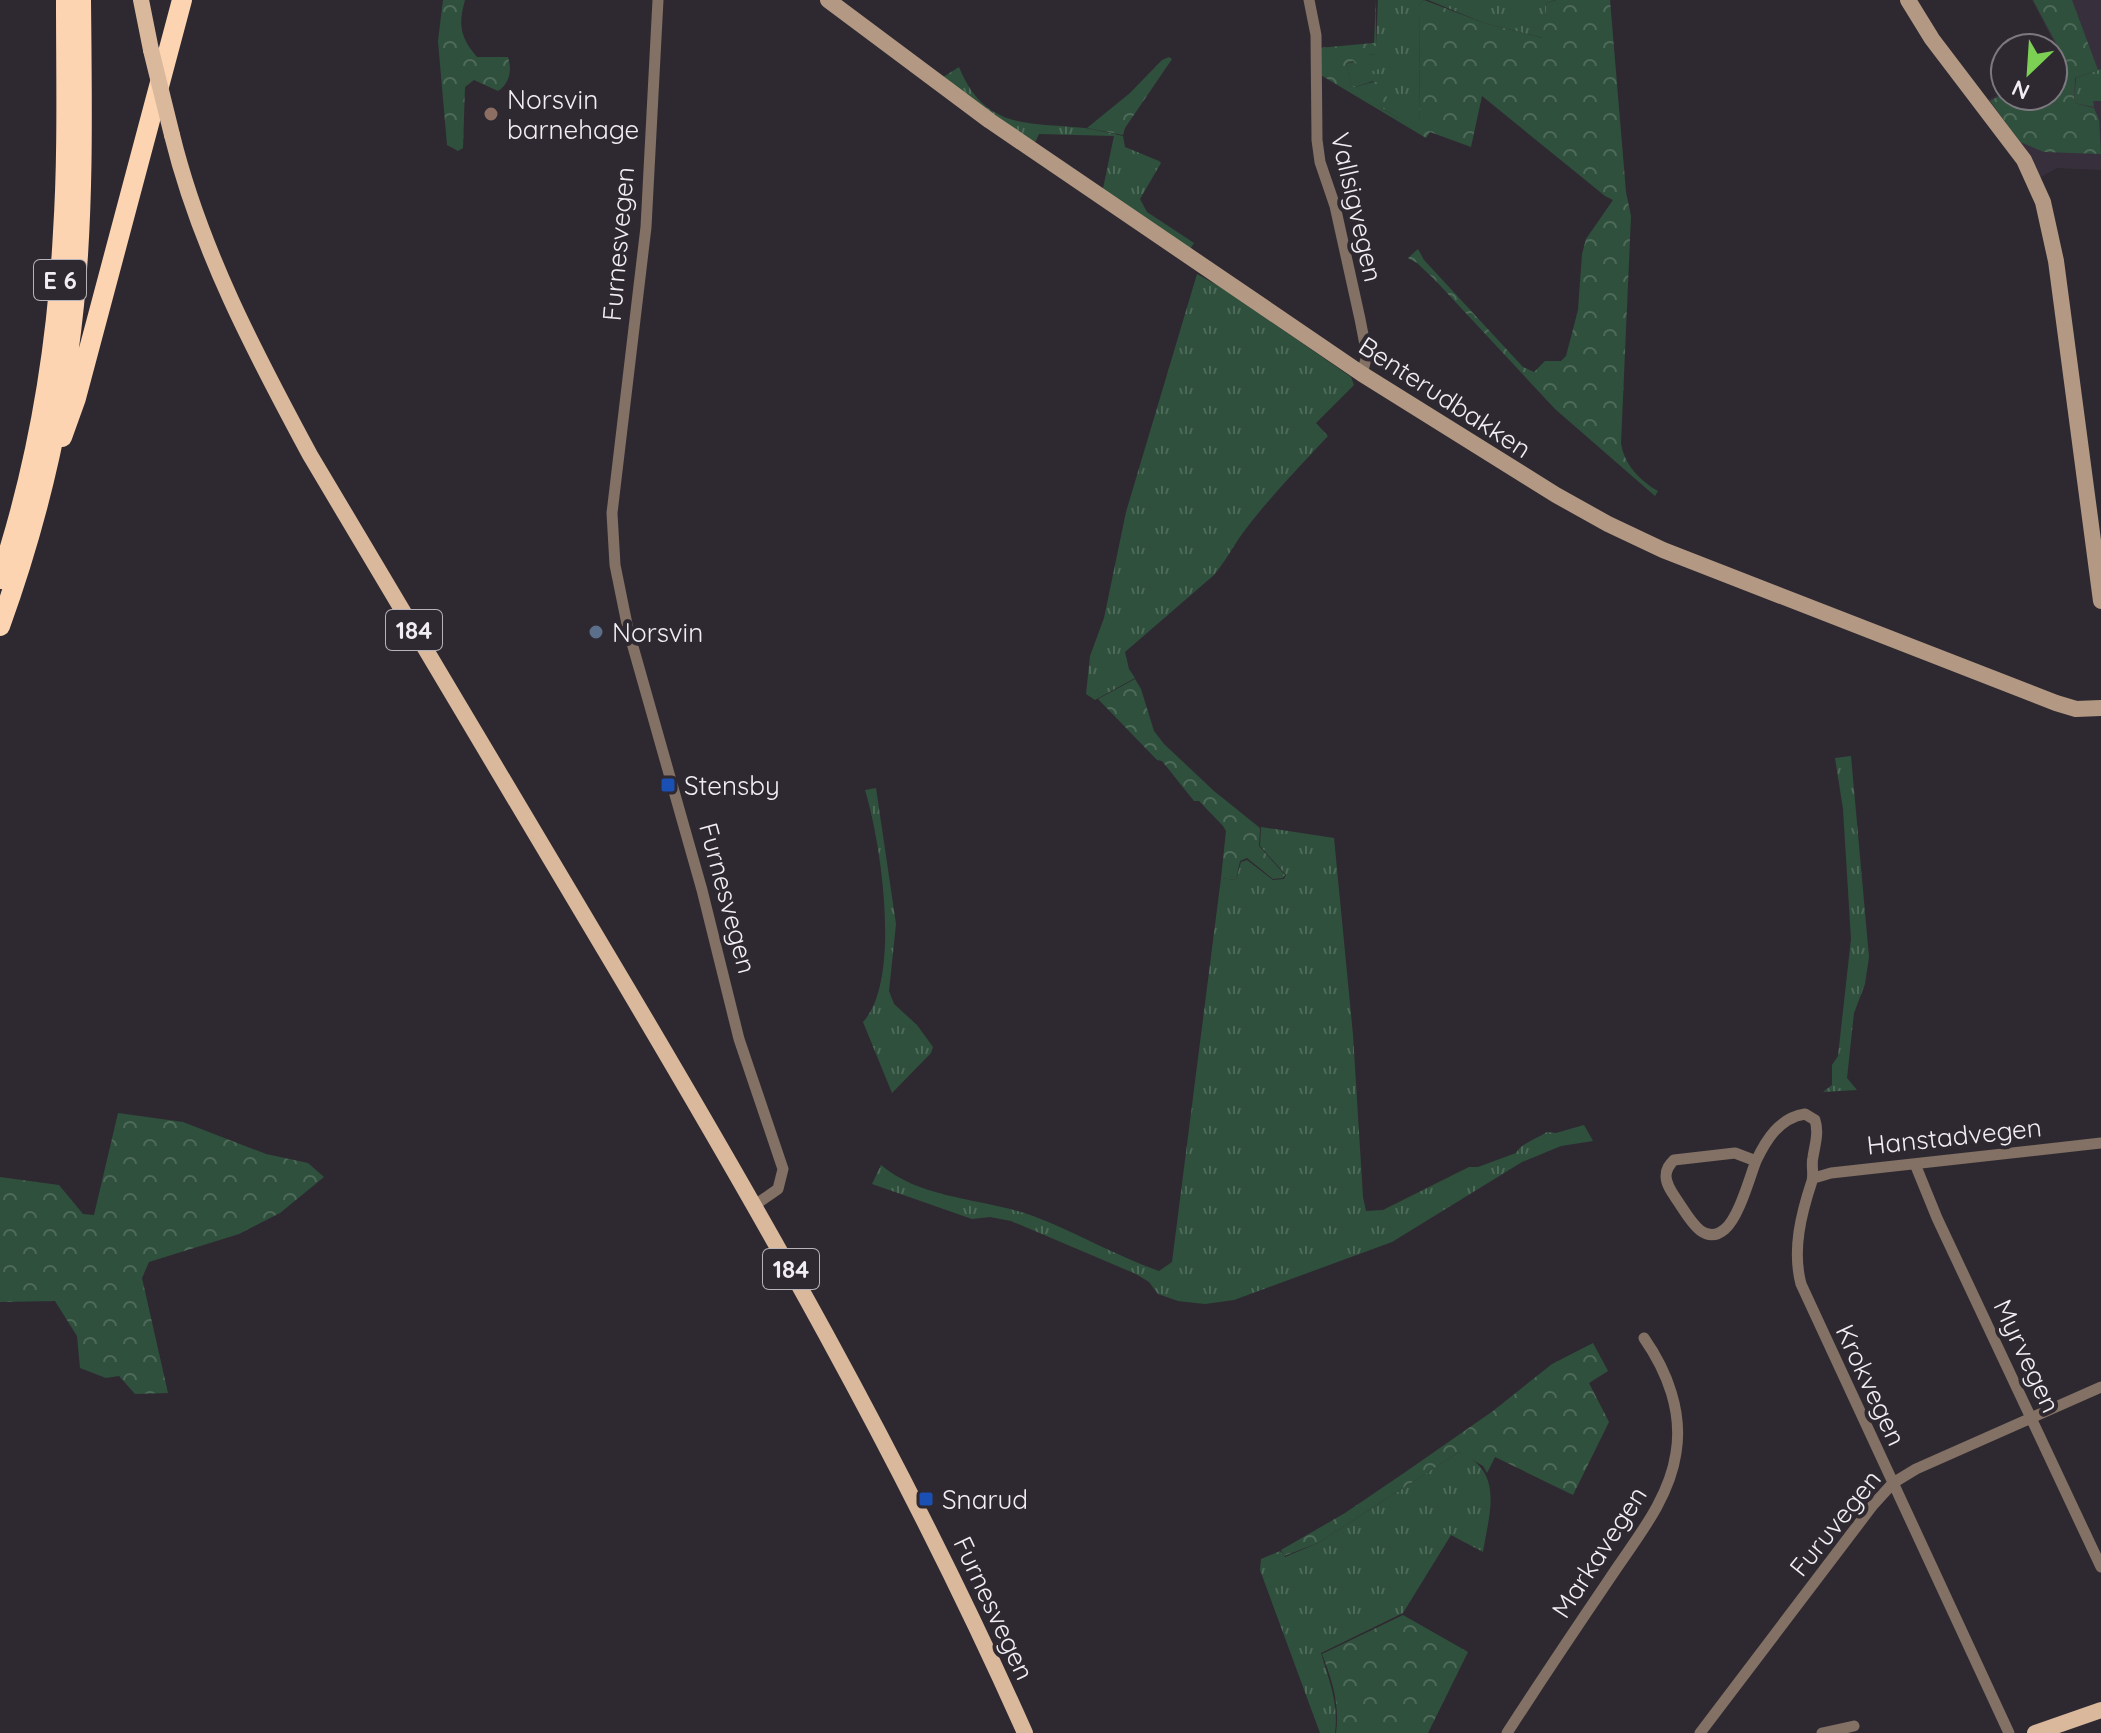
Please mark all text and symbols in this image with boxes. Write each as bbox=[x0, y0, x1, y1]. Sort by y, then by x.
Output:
north arrow bbox=[1989, 32, 2069, 112]
text: N bbox=[2007, 74, 2034, 106]
place label: Norsvin barnehage bbox=[507, 83, 639, 146]
marker: Norsvin barnehage bbox=[482, 105, 500, 123]
street label: Vallsigvegen bbox=[1324, 129, 1390, 285]
street label: Furnesvegen bbox=[595, 166, 641, 322]
road number: E 6 bbox=[34, 260, 86, 300]
street label: Benterudbakken bbox=[1353, 329, 1537, 465]
road number: 184 bbox=[386, 610, 442, 650]
place label: Norsvin bbox=[612, 616, 703, 649]
marker: Norsvin bbox=[587, 623, 605, 641]
place label: Stensby bbox=[684, 769, 780, 802]
marker: Stensby bbox=[659, 776, 677, 794]
street label: Furnesvegen bbox=[692, 819, 764, 977]
street label: Hanstadvegen bbox=[1865, 1110, 2043, 1162]
road number: 184 bbox=[763, 1249, 819, 1289]
street label: Myrvegen bbox=[1986, 1294, 2068, 1418]
street label: Krokvegen bbox=[1829, 1319, 1913, 1451]
street label: Furuvegen bbox=[1782, 1463, 1888, 1583]
street label: Markavegen bbox=[1544, 1480, 1654, 1624]
place label: Snarud bbox=[942, 1483, 1028, 1516]
marker: Snarud bbox=[917, 1490, 935, 1508]
street label: Furnesvegen bbox=[946, 1531, 1042, 1685]

